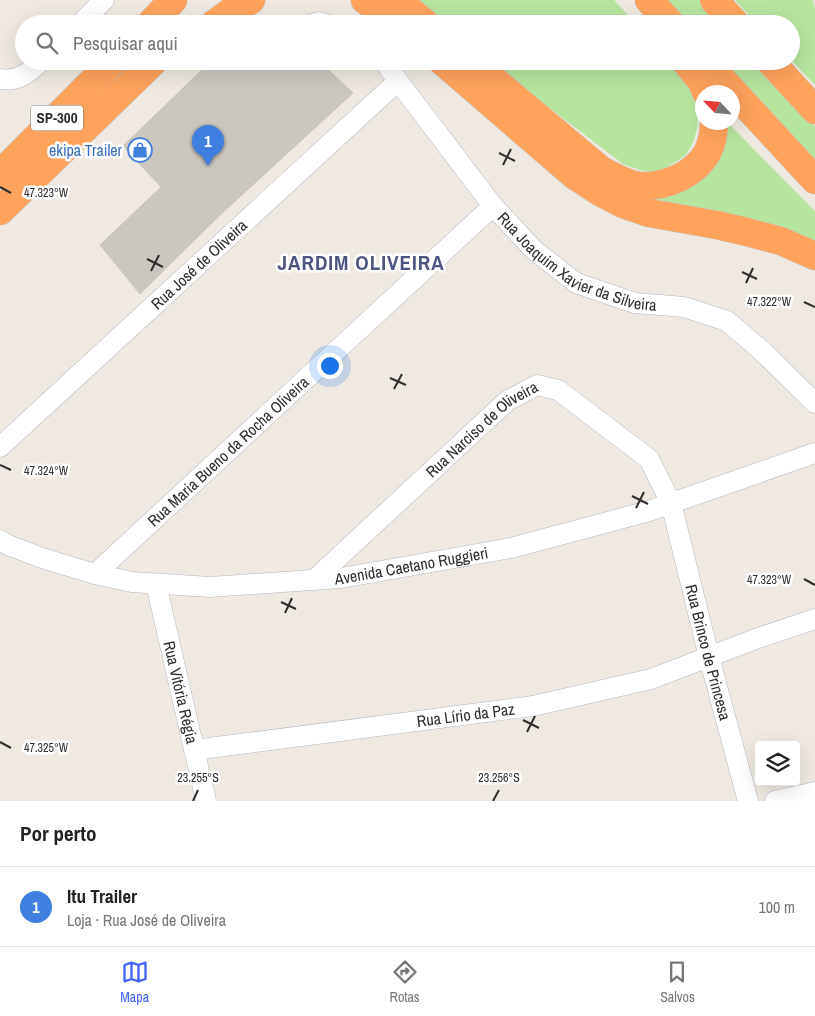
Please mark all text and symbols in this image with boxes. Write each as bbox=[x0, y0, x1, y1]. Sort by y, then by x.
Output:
search box bbox=[15, 15, 800, 70]
icon: search bbox=[33, 29, 61, 57]
text: Pesquisar aqui bbox=[73, 30, 178, 56]
north arrow bbox=[695, 85, 740, 130]
road number: SP-300 bbox=[31, 106, 83, 130]
pin: 1 bbox=[192, 125, 224, 166]
shop icon: ekipa Trailer bbox=[127, 137, 153, 163]
place label: ekipa Trailer bbox=[49, 139, 123, 161]
text: 47.323°W bbox=[24, 185, 69, 201]
street label: Rua Joaquim Xavier da Silveira bbox=[493, 207, 658, 316]
street label: Rua José de Oliveira bbox=[146, 214, 252, 314]
district label: JARDIM OLIVEIRA bbox=[277, 248, 445, 277]
text: 47.322°W bbox=[747, 294, 792, 310]
your location bbox=[317, 353, 343, 379]
street label: Rua Maria Bueno da Rocha Oliveira bbox=[142, 370, 314, 531]
street label: Rua Narciso de Oliveira bbox=[421, 375, 542, 482]
text: 47.324°W bbox=[24, 463, 69, 479]
street label: Avenida Caetano Ruggieri bbox=[333, 541, 490, 589]
text: 47.323°W bbox=[747, 572, 792, 588]
street label: Rua Brinco de Princesa bbox=[680, 582, 737, 723]
street label: Rua Vitória Régia bbox=[158, 639, 204, 746]
street label: Rua Lírio da Paz bbox=[415, 697, 516, 732]
text: 47.325°W bbox=[24, 740, 69, 756]
map controls bbox=[755, 741, 800, 786]
button: layers bbox=[755, 741, 800, 786]
text: 23.255°S bbox=[177, 770, 219, 786]
text: 23.256°S bbox=[478, 770, 520, 786]
text: Por perto bbox=[20, 819, 97, 848]
text: Itu Trailer bbox=[67, 883, 137, 909]
text: 1 bbox=[32, 896, 40, 918]
text: 100 m bbox=[759, 896, 795, 918]
text: Loja · Rua José de Oliveira bbox=[67, 909, 226, 931]
tab: Mapa bbox=[120, 958, 149, 1006]
tab: Rotas bbox=[390, 958, 420, 1006]
tab: Salvos bbox=[660, 958, 695, 1006]

